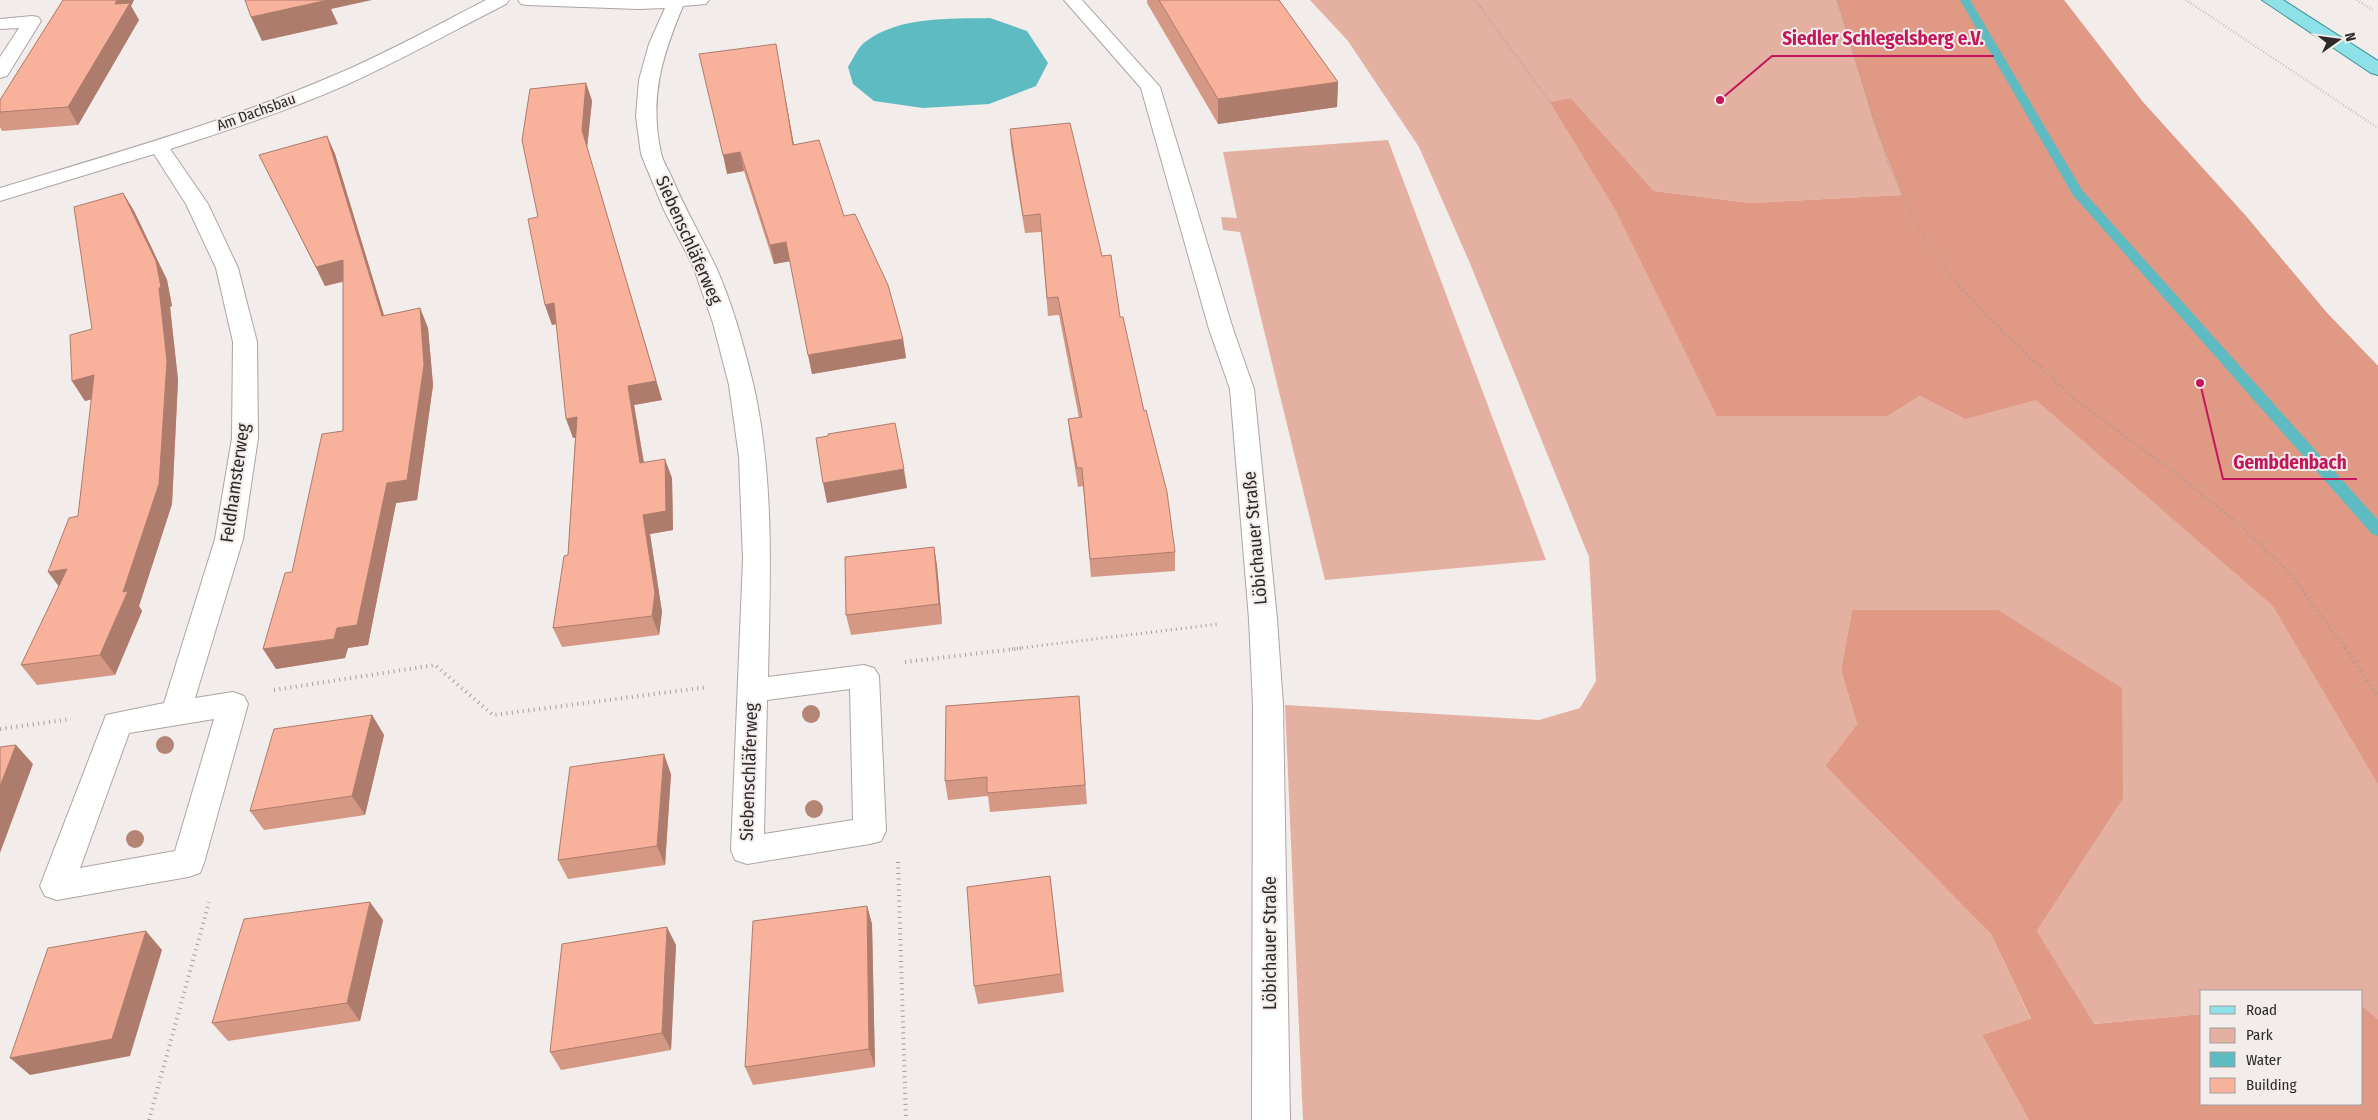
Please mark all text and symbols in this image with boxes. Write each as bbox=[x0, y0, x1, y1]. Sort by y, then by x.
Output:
north arrow bbox=[2313, 15, 2363, 65]
callout: Siedler Schlegelsberg e.V. bbox=[1772, 22, 1994, 56]
text: Siedler Schlegelsberg e.V. bbox=[1782, 27, 1984, 50]
text: N bbox=[2341, 31, 2359, 43]
street label: Am Dachsbau bbox=[214, 89, 298, 135]
street label: Siebenschläferweg bbox=[651, 172, 727, 308]
street label: Feldhamsterweg bbox=[216, 421, 254, 544]
callout: Gembdenbach bbox=[2223, 445, 2357, 479]
text: Gembdenbach bbox=[2233, 451, 2347, 474]
street label: Löbichauer Straße bbox=[1238, 470, 1272, 606]
street label: Siebenschläferweg bbox=[736, 702, 762, 841]
street label: Löbichauer Straße bbox=[1259, 876, 1281, 1010]
legend bbox=[2200, 990, 2363, 1105]
text: Road bbox=[2246, 1001, 2277, 1019]
text: Park bbox=[2246, 1026, 2273, 1044]
text: Water bbox=[2246, 1051, 2282, 1069]
text: Building bbox=[2246, 1076, 2297, 1094]

